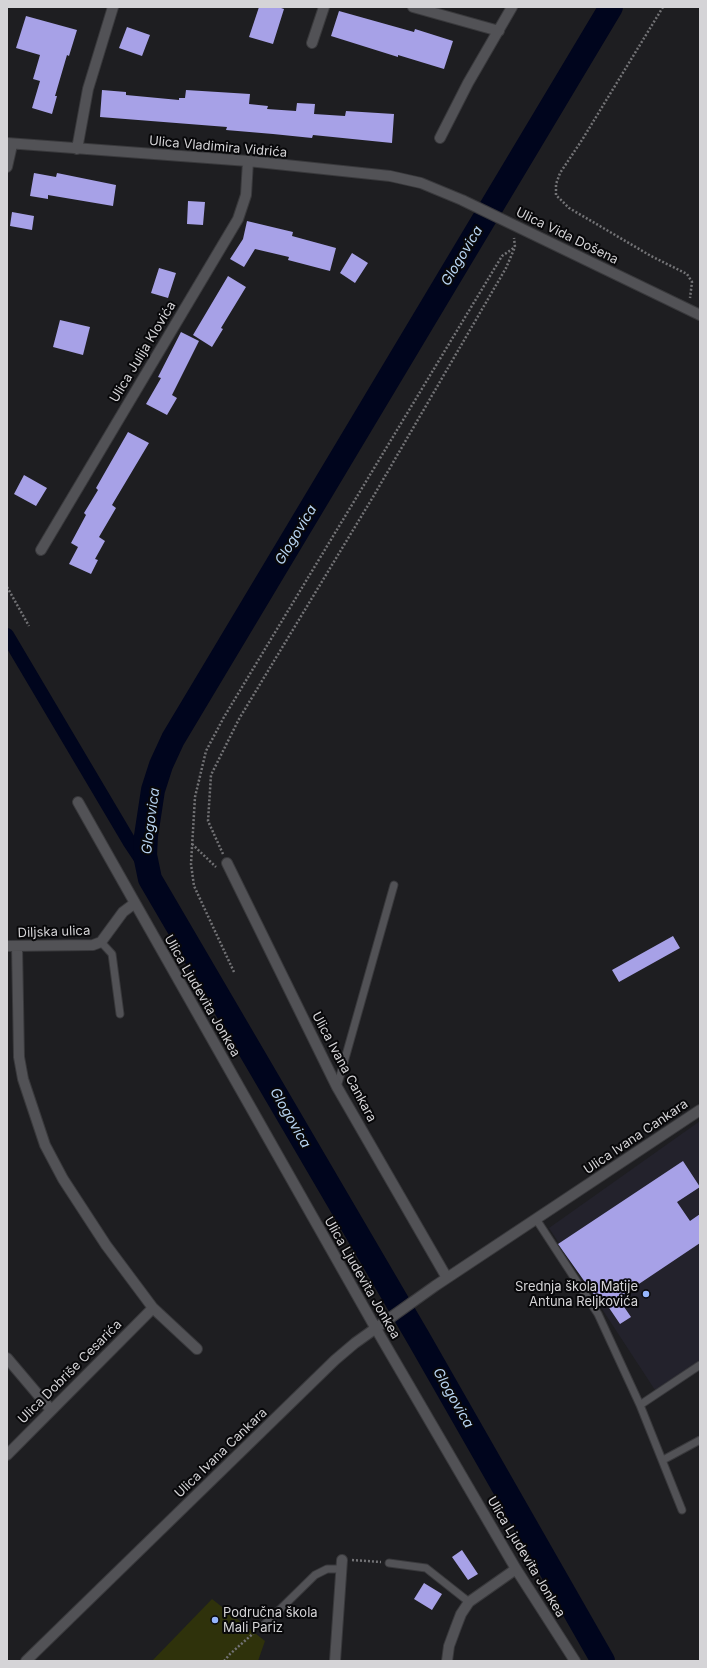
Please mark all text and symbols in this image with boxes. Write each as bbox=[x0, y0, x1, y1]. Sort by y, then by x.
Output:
street label: Ulica Vladimira Vidrića bbox=[148, 133, 288, 161]
street label: Ulica Vida Došena bbox=[513, 204, 621, 268]
water label: Glogovica bbox=[438, 223, 486, 289]
street label: Ulica Julija Klovića bbox=[107, 299, 179, 405]
water label: Glogovica bbox=[272, 502, 320, 568]
water label: Glogovica bbox=[139, 787, 163, 855]
street label: Diljska ulica bbox=[17, 923, 91, 941]
street label: Ulica Ljudevita Jonkea bbox=[161, 932, 243, 1060]
street label: Ulica Ivana Cankara bbox=[308, 1009, 380, 1125]
water label: Glogovica bbox=[266, 1085, 314, 1151]
street label: Ulica Ivana Cankara bbox=[581, 1096, 691, 1178]
street label: Ulica Ljudevita Jonkea bbox=[321, 1214, 403, 1342]
place label: Srednja škola Matije Antuna Reljkovića bbox=[515, 1279, 638, 1310]
marker: Srednja škola Matije Antuna Reljkovića bbox=[641, 1289, 651, 1299]
street label: Ulica Dobriše Cesarića bbox=[15, 1317, 125, 1427]
water label: Glogovica bbox=[429, 1365, 477, 1431]
street label: Ulica Ivana Cankara bbox=[172, 1405, 270, 1501]
street label: Ulica Ljudevita Jonkea bbox=[484, 1494, 568, 1620]
place label: Područna škola Mali Pariz bbox=[223, 1605, 318, 1636]
marker: Područna škola Mali Pariz bbox=[210, 1615, 220, 1625]

